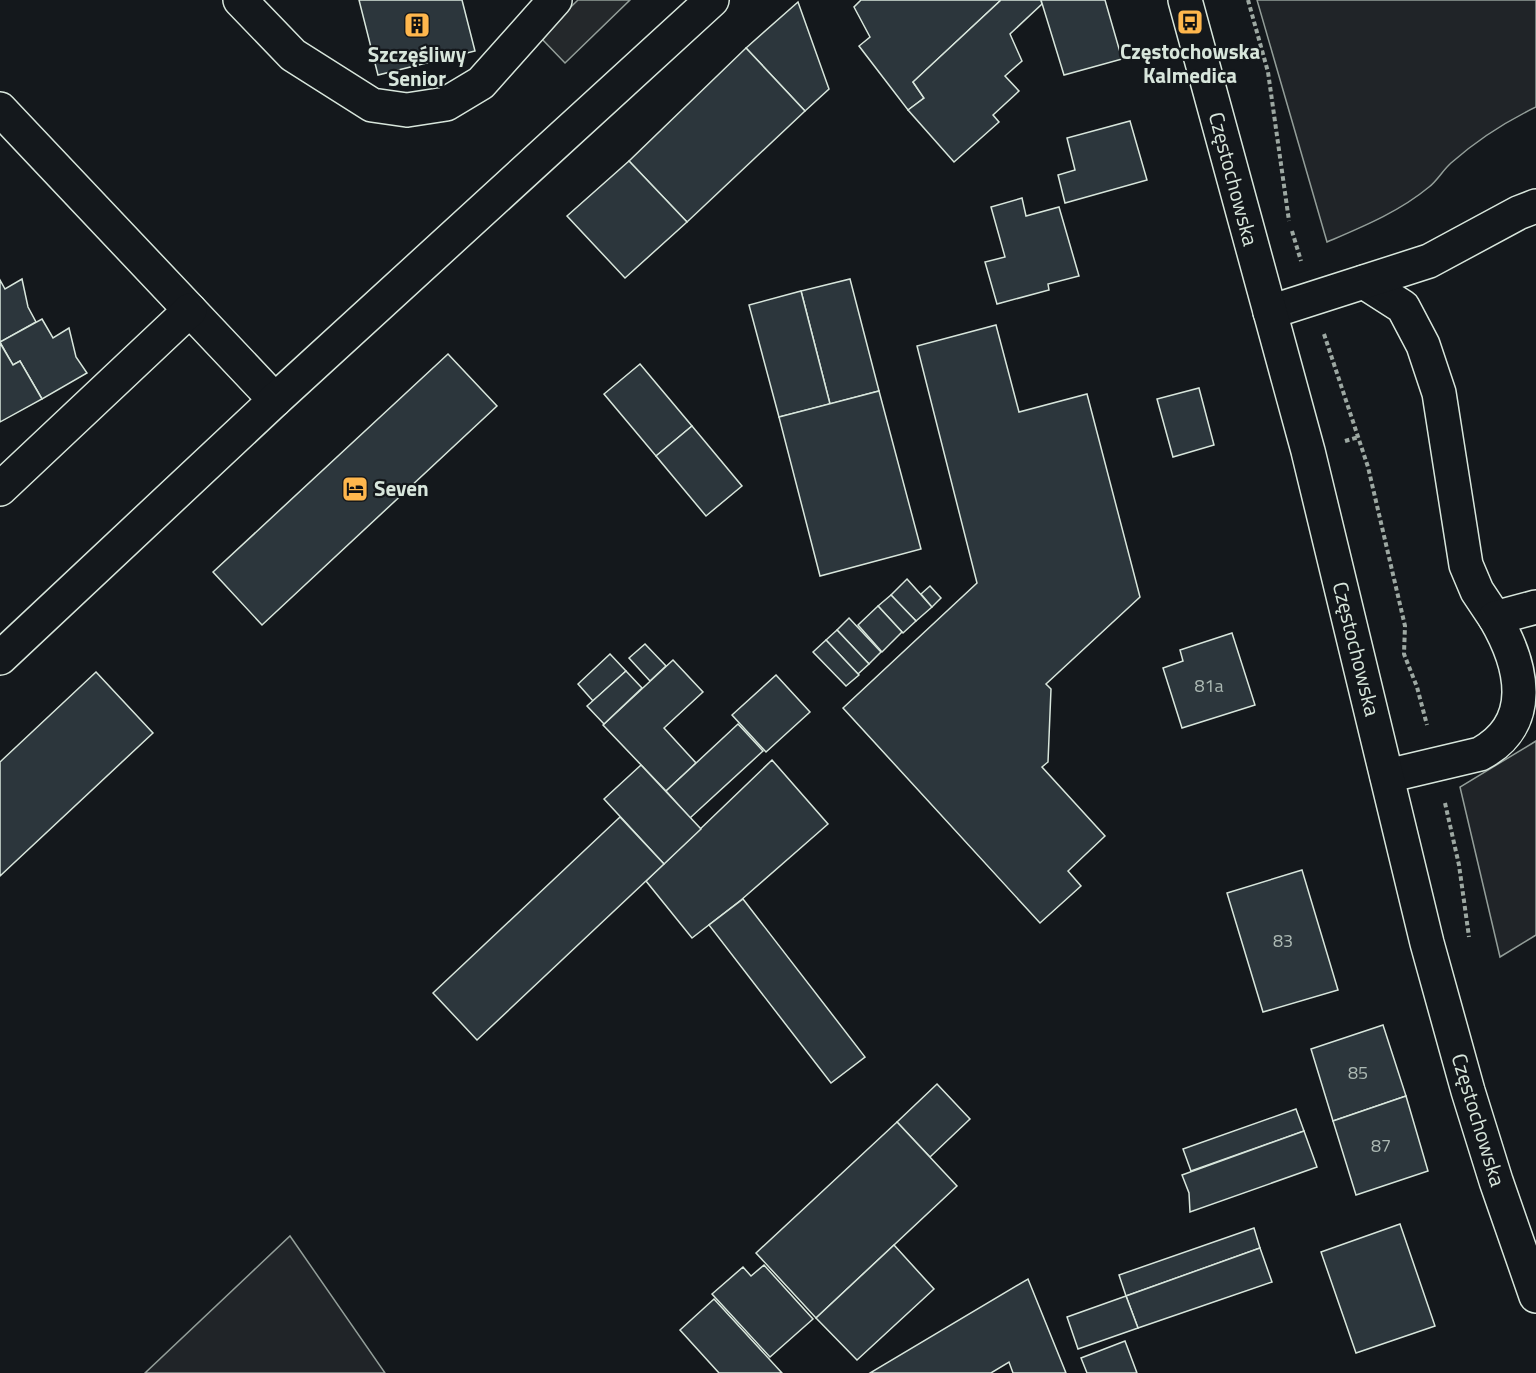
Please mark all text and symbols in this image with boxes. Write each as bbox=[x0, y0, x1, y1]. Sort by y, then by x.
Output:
bus stop icon: Częstochowska Kalmedica bbox=[1175, 7, 1205, 37]
building icon: Szczęśliwy Senior bbox=[402, 10, 432, 40]
place label: Częstochowska Kalmedica bbox=[1120, 35, 1260, 91]
place label: Szczęśliwy Senior bbox=[368, 38, 467, 94]
street label: Częstochowska bbox=[1201, 108, 1267, 250]
place label: Seven bbox=[374, 472, 429, 504]
hotel icon: Seven bbox=[340, 474, 370, 504]
street label: Częstochowska bbox=[1325, 578, 1389, 720]
house number: 81a bbox=[1194, 672, 1224, 699]
house number: 83 bbox=[1273, 927, 1293, 954]
street label: Częstochowska bbox=[1444, 1049, 1514, 1191]
house number: 85 bbox=[1348, 1059, 1368, 1086]
house number: 87 bbox=[1371, 1132, 1391, 1159]

